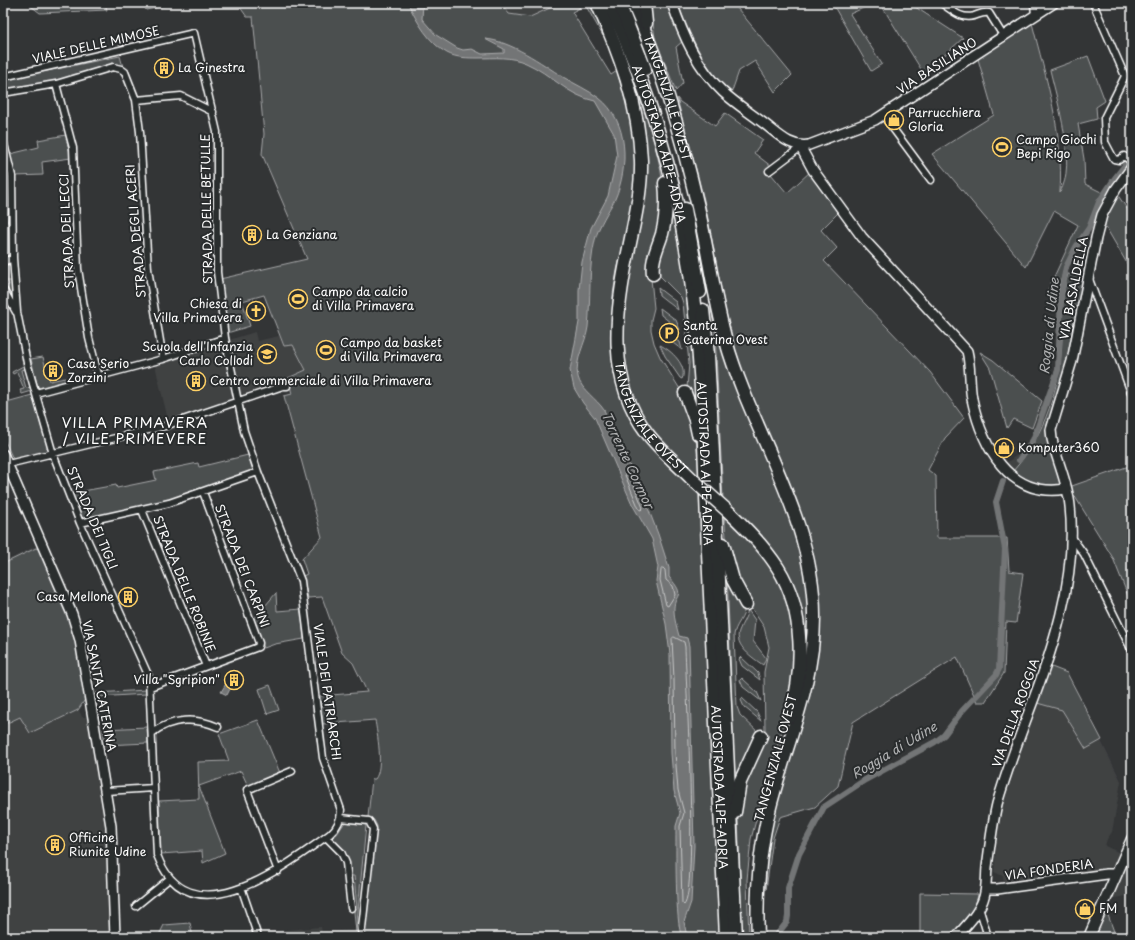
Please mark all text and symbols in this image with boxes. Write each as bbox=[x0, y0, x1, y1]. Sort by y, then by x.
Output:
street label: VIALE DELLE MIMOSE bbox=[30, 21, 161, 67]
street label: TANGENZIALE OVEST bbox=[639, 32, 697, 164]
street label: VIA BASILIANO bbox=[893, 32, 980, 98]
building icon: La Ginestra bbox=[153, 57, 175, 79]
place label: La Ginestra bbox=[178, 58, 246, 76]
street label: AUTOSTRADA ALPE-ADRIA bbox=[628, 62, 691, 225]
place label: Parrucchiera Gloria bbox=[908, 103, 982, 135]
shop icon: Parrucchiera Gloria bbox=[883, 109, 905, 131]
place label: Campo Giochi Bepi Rigo bbox=[1016, 130, 1097, 162]
street label: STRADA DELLE BETULLE bbox=[196, 133, 216, 284]
sports icon: Campo Giochi Bepi Rigo bbox=[991, 136, 1013, 158]
street label: STRADA DEGLI ACERI bbox=[120, 164, 150, 299]
street label: STRADA DEI LECCI bbox=[54, 173, 78, 289]
building icon: La Genziana bbox=[241, 224, 263, 246]
place label: La Genziana bbox=[266, 225, 338, 243]
street label: VIA BASALDELLA bbox=[1054, 235, 1092, 341]
water label: Roggia di Udine bbox=[1034, 276, 1063, 375]
place label: Campo da calcio di Villa Primavera bbox=[312, 282, 415, 314]
sports icon: Campo da calcio di Villa Primavera bbox=[287, 288, 309, 310]
place label: Chiesa di Villa Primavera bbox=[153, 294, 243, 326]
church icon: Chiesa di Villa Primavera bbox=[245, 300, 267, 322]
place label: Santa Caterina Ovest bbox=[683, 316, 768, 348]
parking icon: Santa Caterina Ovest bbox=[658, 322, 680, 344]
place label: Campo da basket di Villa Primavera bbox=[340, 333, 443, 365]
place label: Scuola dell'Infanzia Carlo Collodi bbox=[142, 337, 254, 369]
sports icon: Campo da basket di Villa Primavera bbox=[315, 339, 337, 361]
school or university icon: Scuola dell'Infanzia Carlo Collodi bbox=[256, 343, 278, 365]
place label: Casa Serio Zorzini bbox=[67, 354, 129, 386]
building icon: Casa Serio Zorzini bbox=[42, 360, 64, 382]
street label: TANGENZIALE OVEST bbox=[611, 361, 692, 479]
building icon: Centro commerciale di Villa Primavera bbox=[185, 370, 207, 392]
place label: Centro commerciale di Villa Primavera bbox=[210, 371, 432, 389]
street label: AUTOSTRADA ALPE-ADRIA bbox=[693, 381, 718, 546]
water label: Torrente Cormor bbox=[598, 408, 660, 513]
district label: VILLA PRIMAVERA / VILE PRIMEVERE bbox=[62, 412, 208, 449]
shop icon: Komputer360 bbox=[993, 437, 1015, 459]
place label: Komputer360 bbox=[1018, 438, 1100, 456]
street label: STRADA DEI TIGLI bbox=[63, 463, 123, 572]
street label: STRADA DEI CARPINI bbox=[211, 501, 275, 630]
street label: STRADA DELLE ROBINIE bbox=[149, 513, 221, 655]
building icon: Casa Mellone bbox=[117, 586, 139, 608]
place label: Casa Mellone bbox=[36, 587, 114, 605]
street label: VIA SANTA CATERINA bbox=[78, 618, 122, 753]
street label: VIALE DEI PATRIARCHI bbox=[309, 622, 346, 761]
street label: VIA DELLA ROGGIA bbox=[987, 656, 1043, 770]
building icon: Villa "Sgripion" bbox=[223, 669, 245, 691]
place label: Villa "Sgripion" bbox=[134, 670, 220, 688]
street label: TANGENZIALE OVEST bbox=[749, 691, 801, 824]
street label: AUTOSTRADA ALPE-ADRIA bbox=[707, 705, 733, 870]
water label: Roggia di Udine bbox=[847, 716, 941, 783]
place label: Officine Riunite Udine bbox=[69, 828, 147, 860]
building icon: Officine Riunite Udine bbox=[44, 834, 66, 856]
street label: VIA FONDERIA bbox=[1004, 854, 1094, 884]
shop icon: FM bbox=[1074, 898, 1096, 920]
place label: FM bbox=[1099, 899, 1117, 917]

